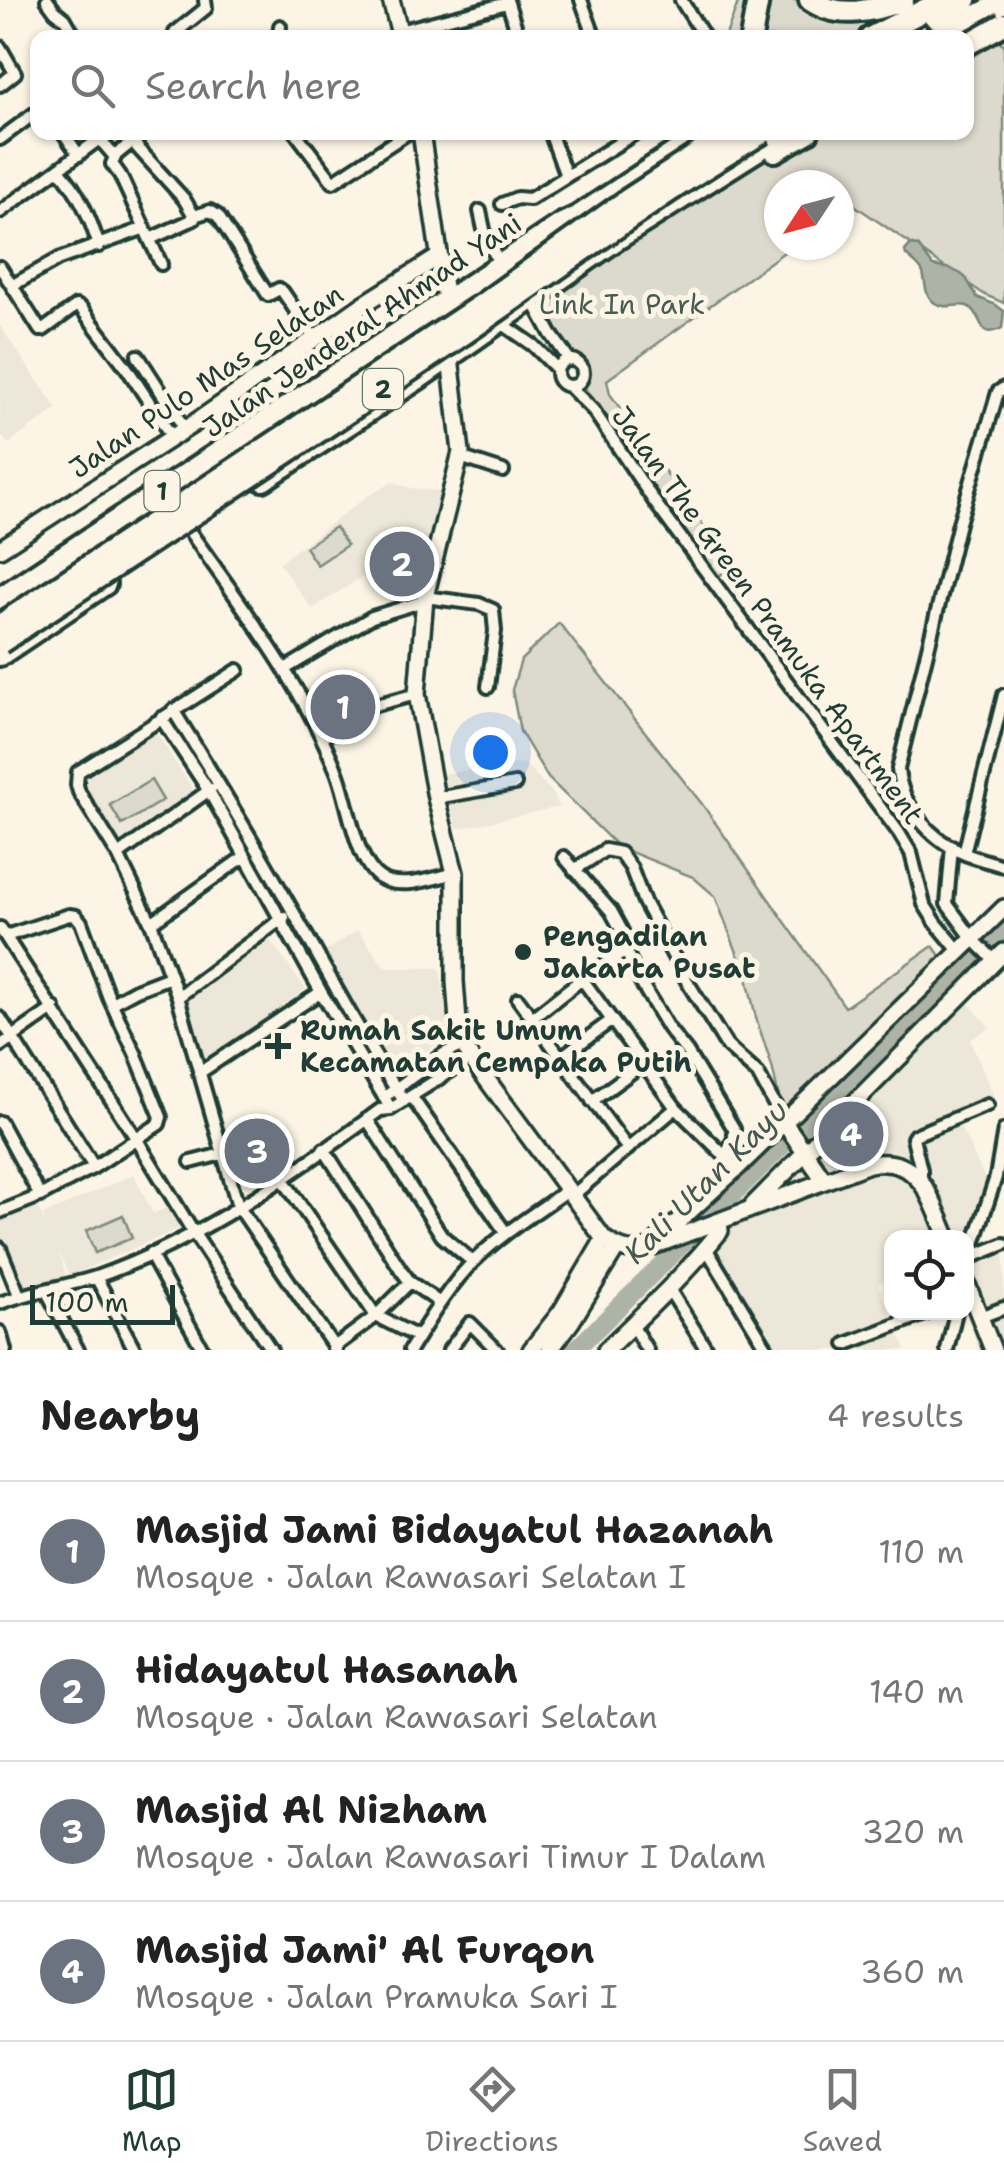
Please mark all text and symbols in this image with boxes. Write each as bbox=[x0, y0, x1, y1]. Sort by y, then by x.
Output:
search box bbox=[30, 30, 974, 140]
icon: search bbox=[65, 58, 120, 113]
text: Search here bbox=[145, 60, 362, 111]
north arrow bbox=[764, 170, 854, 260]
street label: Jalan Jenderal Ahmad Yani bbox=[195, 204, 529, 446]
street label: Jalan Pulo Mas Selatan bbox=[62, 275, 350, 487]
park label: Link In Park bbox=[539, 285, 705, 323]
road number: 2 bbox=[363, 369, 403, 409]
street label: Jalan The Green Pramuka Apartment bbox=[603, 398, 933, 832]
road number: 1 bbox=[144, 471, 180, 511]
pin: 2 bbox=[370, 526, 434, 602]
pin: 1 bbox=[310, 670, 376, 744]
your location bbox=[465, 727, 516, 778]
place label: Pengadilan Jakarta Pusat bbox=[543, 917, 755, 987]
marker: Pengadilan Jakarta Pusat bbox=[512, 941, 534, 963]
place label: Rumah Sakit Umum Kecamatan Cempaka Putih bbox=[300, 1011, 692, 1081]
marker: Rumah Sakit Umum Kecamatan Cempaka Putih bbox=[265, 1033, 291, 1059]
water label: Kali Utan Kayu bbox=[615, 1091, 797, 1273]
pin: 4 bbox=[818, 1096, 884, 1172]
pin: 3 bbox=[224, 1114, 290, 1188]
map controls bbox=[884, 1230, 974, 1320]
button: locate bbox=[884, 1230, 974, 1320]
scale bar bbox=[30, 1280, 175, 1324]
text: 100 m bbox=[45, 1283, 129, 1321]
text: Nearby bbox=[40, 1387, 200, 1443]
text: 4 results bbox=[827, 1394, 964, 1437]
text: Masjid Jami Bidayatul Hazanah bbox=[135, 1504, 774, 1555]
text: 1 bbox=[65, 1530, 80, 1573]
text: 110 m bbox=[878, 1530, 964, 1573]
text: Mosque · Jalan Rawasari Selatan I bbox=[135, 1555, 686, 1598]
text: Hidayatul Hasanah bbox=[135, 1644, 518, 1695]
text: 2 bbox=[61, 1670, 84, 1713]
text: 140 m bbox=[869, 1670, 964, 1713]
text: Mosque · Jalan Rawasari Selatan bbox=[135, 1695, 658, 1738]
text: Masjid Al Nizham bbox=[135, 1784, 487, 1835]
text: 3 bbox=[61, 1810, 84, 1853]
text: 320 m bbox=[861, 1810, 964, 1853]
text: Mosque · Jalan Rawasari Timur I Dalam bbox=[135, 1835, 766, 1878]
text: Masjid Jami' Al Furqon bbox=[135, 1924, 594, 1975]
text: 4 bbox=[61, 1950, 84, 1993]
text: 360 m bbox=[860, 1950, 964, 1993]
text: Mosque · Jalan Pramuka Sari I bbox=[135, 1975, 618, 2018]
tab: Map bbox=[122, 2062, 182, 2160]
tab: Directions bbox=[425, 2062, 559, 2160]
tab: Saved bbox=[803, 2062, 882, 2160]

